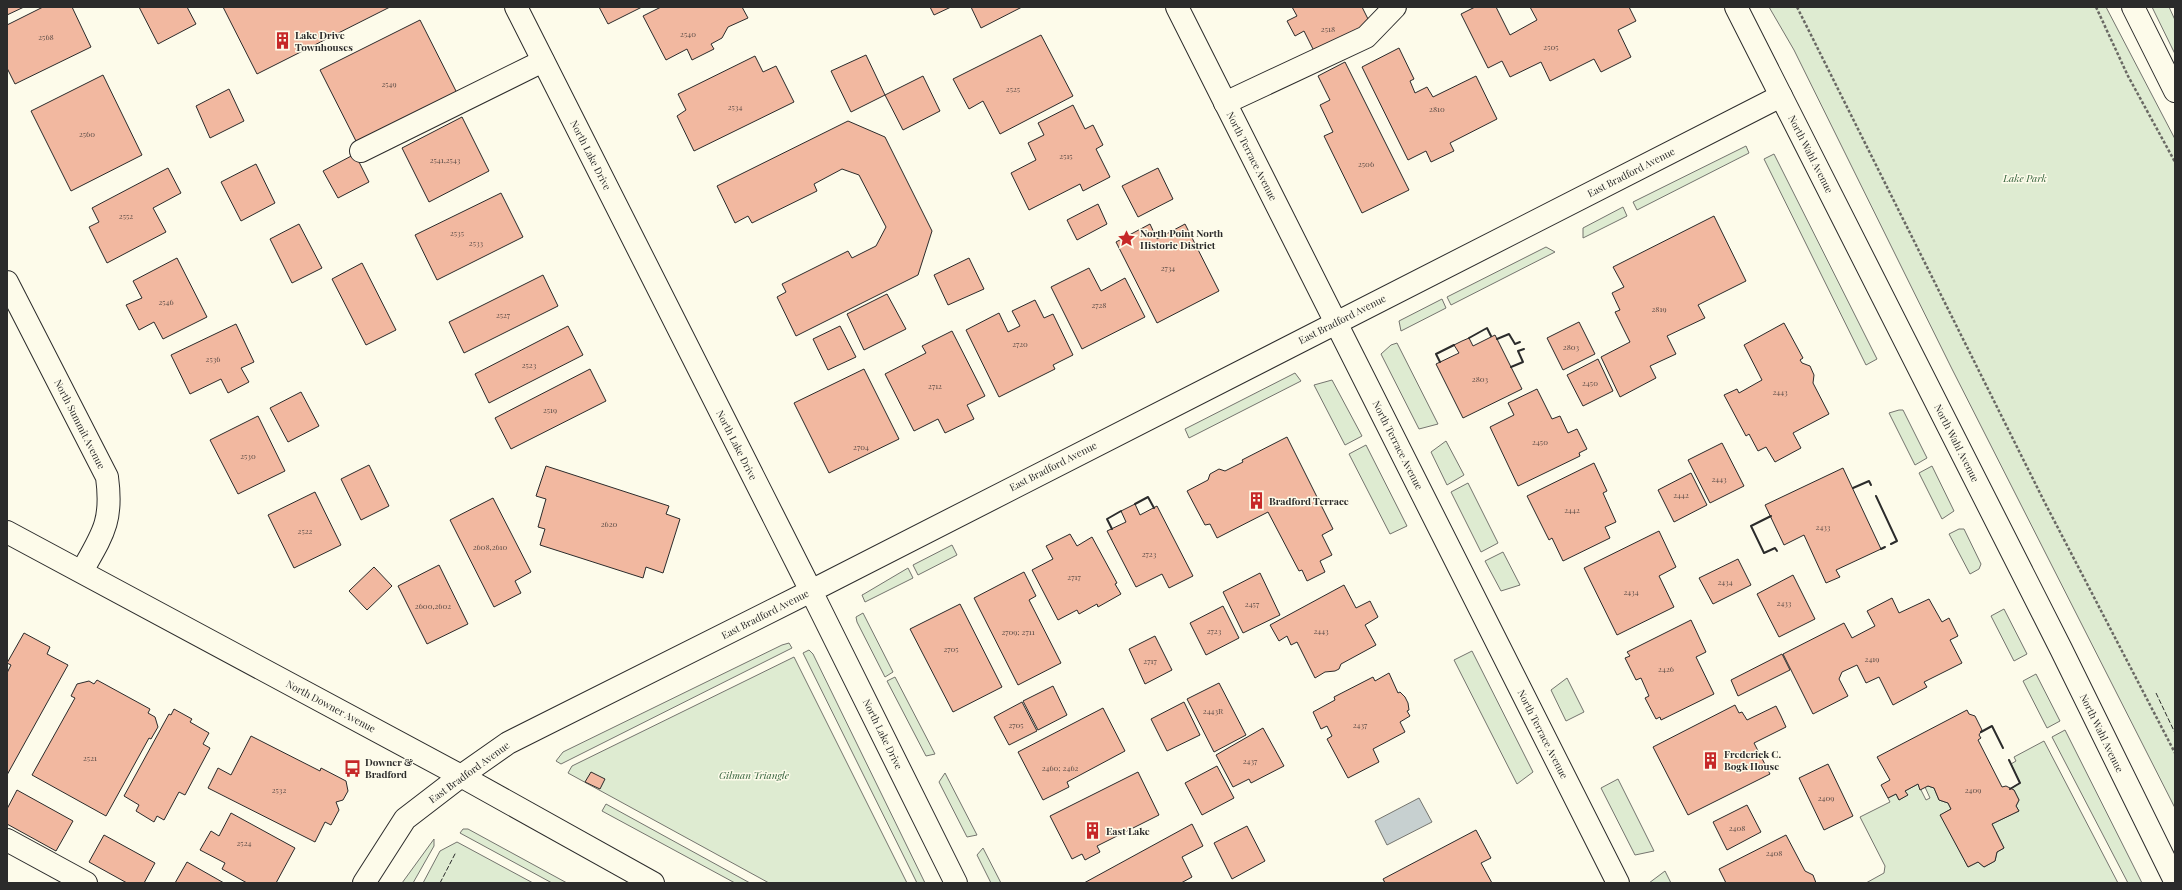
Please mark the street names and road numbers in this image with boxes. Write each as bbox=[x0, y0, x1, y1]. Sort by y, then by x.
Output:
street label: North Terrace Avenue bbox=[1223, 109, 1281, 203]
street label: North Wahl Avenue bbox=[1785, 113, 1837, 195]
street label: North Lake Drive bbox=[567, 118, 615, 192]
street label: East Bradford Avenue bbox=[1585, 144, 1677, 200]
street label: East Bradford Avenue bbox=[1296, 291, 1388, 347]
street label: North Summit Avenue bbox=[51, 377, 109, 471]
street label: North Terrace Avenue bbox=[1369, 398, 1427, 492]
street label: North Wahl Avenue bbox=[1931, 402, 1983, 484]
street label: North Lake Drive bbox=[713, 408, 761, 482]
street label: East Bradford Avenue bbox=[1007, 438, 1099, 494]
street label: East Bradford Avenue bbox=[719, 586, 811, 642]
street label: North Downer Avenue bbox=[284, 676, 378, 736]
street label: North Terrace Avenue bbox=[1514, 687, 1572, 781]
street label: North Wahl Avenue bbox=[2077, 691, 2127, 775]
street label: North Lake Drive bbox=[860, 696, 906, 772]
street label: East Bradford Avenue bbox=[426, 738, 512, 806]

